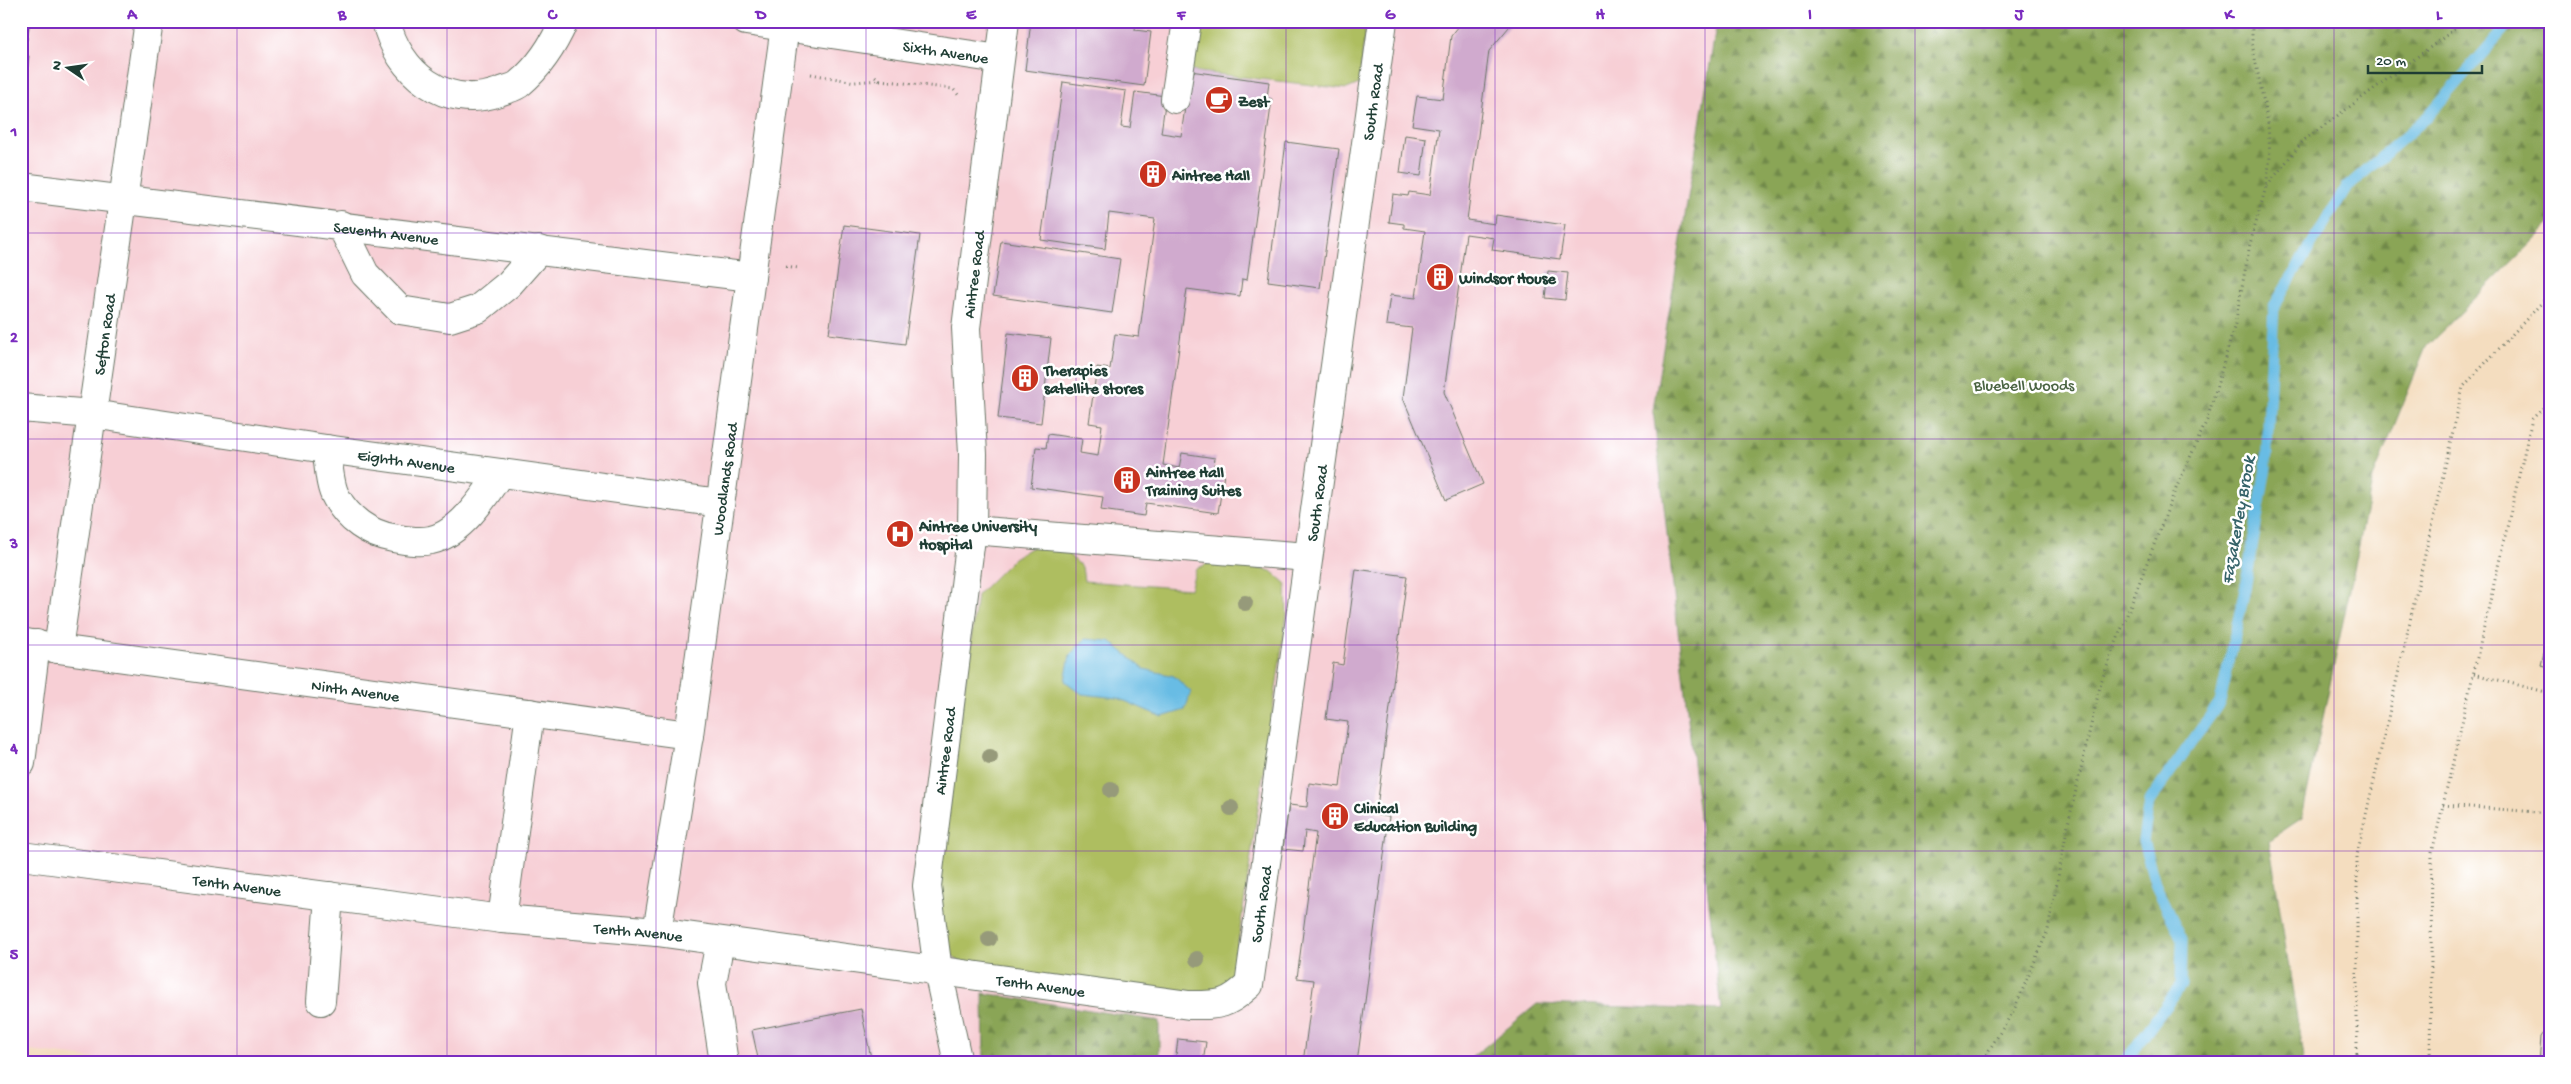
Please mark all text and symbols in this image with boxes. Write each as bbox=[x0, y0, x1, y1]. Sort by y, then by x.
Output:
text: A bbox=[126, 7, 138, 26]
text: B bbox=[337, 7, 347, 26]
text: C bbox=[547, 7, 558, 26]
text: D bbox=[754, 7, 767, 26]
text: E bbox=[966, 7, 977, 26]
text: F bbox=[1176, 7, 1187, 26]
text: G bbox=[1385, 7, 1396, 26]
text: H bbox=[1595, 7, 1605, 26]
text: I bbox=[1808, 7, 1812, 26]
text: J bbox=[2014, 7, 2025, 26]
text: K bbox=[2224, 7, 2236, 26]
text: L bbox=[2436, 7, 2443, 26]
street label: Sixth Avenue bbox=[901, 39, 990, 70]
north arrow bbox=[42, 42, 92, 92]
scale bar bbox=[2368, 42, 2482, 74]
text: 20 m bbox=[2376, 53, 2406, 71]
text: N bbox=[48, 59, 67, 72]
street label: South Road bbox=[1361, 61, 1390, 142]
cafe icon: Zest bbox=[1204, 85, 1234, 115]
place label: Zest bbox=[1238, 94, 1271, 113]
text: 1 bbox=[10, 124, 17, 143]
building icon: Aintree Hall bbox=[1138, 159, 1168, 189]
place label: Aintree Hall bbox=[1171, 168, 1251, 187]
street label: Seventh Avenue bbox=[332, 220, 440, 251]
street label: Aintree Road bbox=[961, 228, 991, 320]
building icon: Windsor House bbox=[1425, 262, 1455, 292]
place label: Windsor House bbox=[1458, 271, 1557, 290]
street label: Sefton Road bbox=[92, 291, 123, 377]
text: 2 bbox=[10, 330, 18, 349]
building icon: Therapies satellite stores bbox=[1010, 363, 1040, 393]
place label: Therapies satellite stores bbox=[1042, 363, 1144, 400]
park label: Bluebell Woods bbox=[1973, 378, 2075, 397]
street label: Woodlands Road bbox=[710, 420, 744, 537]
street label: Eighth Avenue bbox=[356, 447, 457, 480]
water label: Fazakerley Brook bbox=[2218, 453, 2261, 586]
street label: South Road bbox=[1305, 462, 1334, 543]
building icon: Aintree Hall Training Suites bbox=[1112, 465, 1142, 495]
place label: Aintree Hall Training Suites bbox=[1144, 465, 1242, 502]
hospital icon: Aintree University Hospital bbox=[885, 519, 915, 549]
place label: Aintree University Hospital bbox=[918, 519, 1037, 556]
text: 3 bbox=[9, 536, 18, 555]
street label: Ninth Avenue bbox=[310, 678, 401, 709]
street label: Aintree Road bbox=[933, 705, 963, 796]
text: 4 bbox=[9, 741, 18, 760]
building icon: Clinical Education Building bbox=[1320, 801, 1350, 831]
place label: Clinical Education Building bbox=[1353, 801, 1477, 838]
street label: South Road bbox=[1249, 864, 1279, 944]
street label: Tenth Avenue bbox=[190, 872, 283, 903]
street label: Tenth Avenue bbox=[592, 921, 684, 949]
text: 5 bbox=[10, 947, 19, 966]
street label: Tenth Avenue bbox=[994, 973, 1086, 1004]

